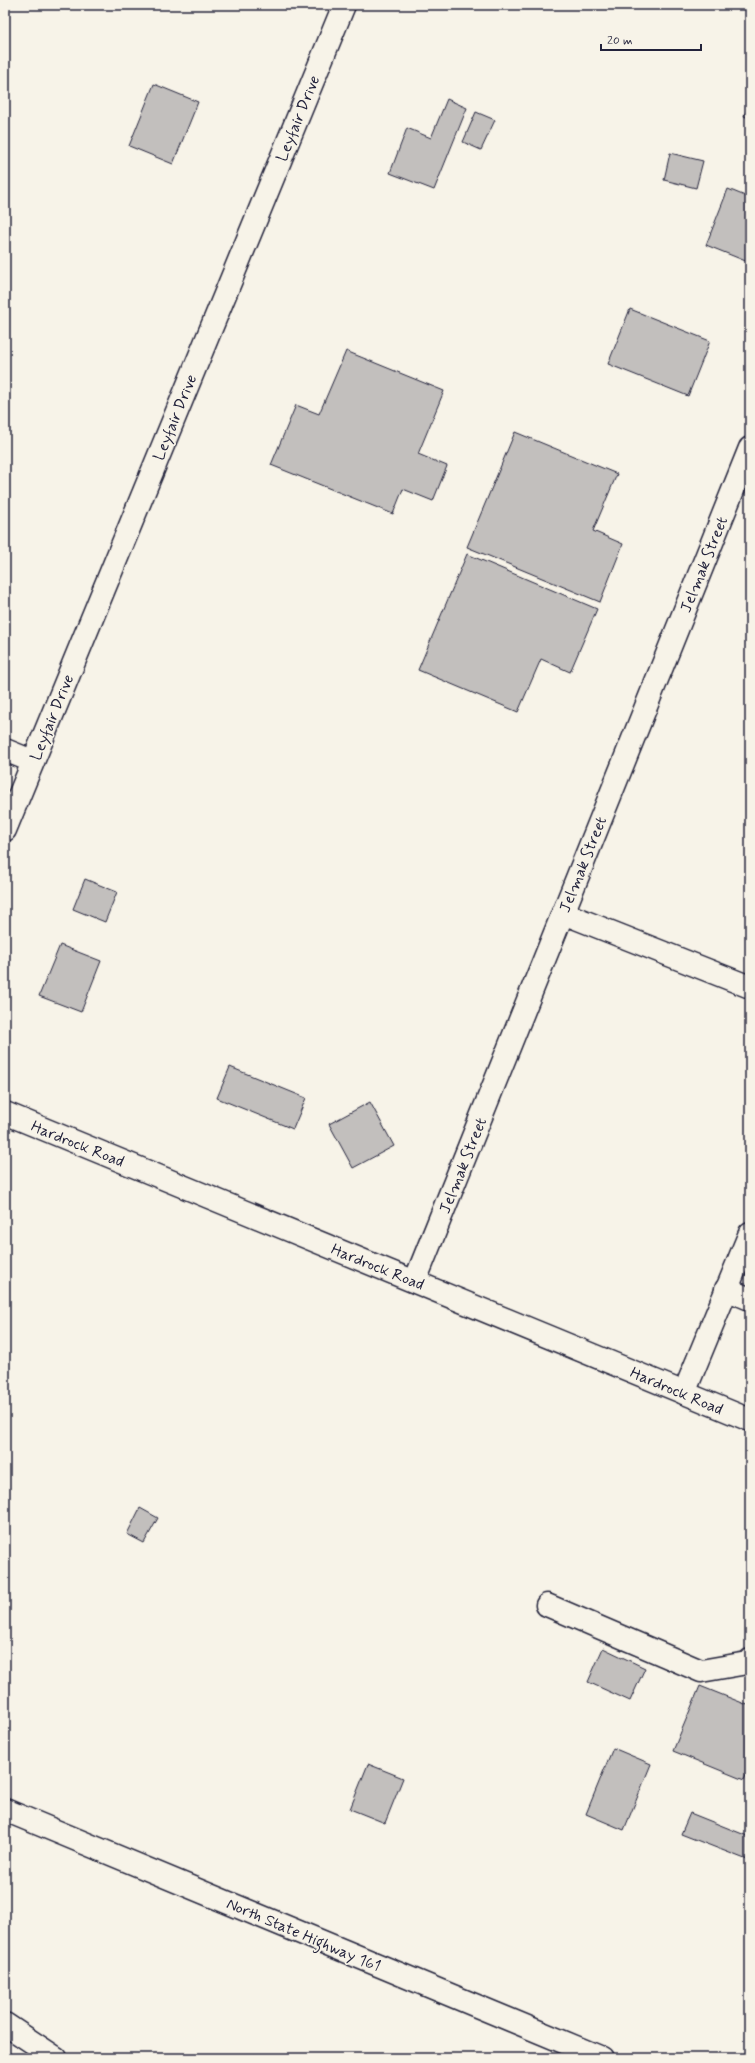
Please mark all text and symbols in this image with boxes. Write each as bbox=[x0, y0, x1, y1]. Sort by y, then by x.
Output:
scale bar bbox=[601, 26, 701, 52]
text: 20 m bbox=[607, 33, 633, 49]
street label: Leyfair Drive bbox=[272, 72, 325, 165]
street label: Leyfair Drive bbox=[149, 371, 202, 464]
street label: Jelmak Street bbox=[676, 513, 733, 616]
street label: Leyfair Drive bbox=[26, 671, 79, 764]
street label: Jelmak Street bbox=[555, 813, 612, 916]
street label: Jelmak Street bbox=[435, 1114, 492, 1217]
street label: Hardrock Road bbox=[28, 1116, 127, 1173]
street label: Hardrock Road bbox=[328, 1239, 427, 1296]
street label: Hardrock Road bbox=[627, 1362, 726, 1420]
street label: North State Highway 161 bbox=[223, 1893, 384, 1978]

